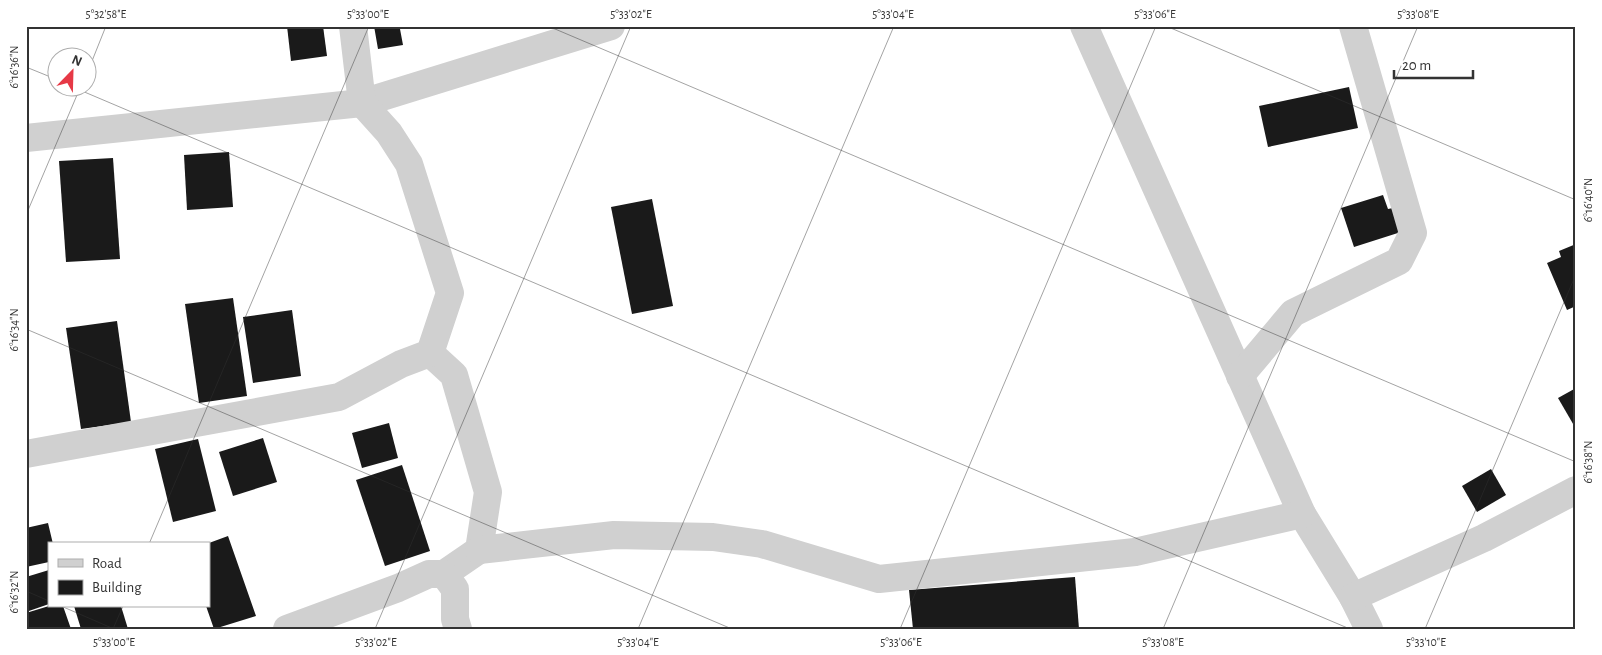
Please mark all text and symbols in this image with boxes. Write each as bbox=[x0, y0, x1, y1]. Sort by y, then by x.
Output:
text: 5°32'58"E bbox=[86, 8, 127, 20]
text: 5°33'00"E bbox=[347, 8, 389, 20]
text: 5°33'02"E bbox=[610, 8, 652, 20]
text: 5°33'04"E bbox=[872, 8, 914, 20]
text: 5°33'06"E bbox=[1134, 8, 1176, 20]
text: 5°33'08"E bbox=[1397, 8, 1439, 20]
text: 6°16'36"N bbox=[8, 45, 20, 89]
north arrow bbox=[48, 48, 98, 98]
scale bar bbox=[1394, 48, 1473, 80]
text: N bbox=[69, 53, 84, 69]
text: 20 m bbox=[1402, 58, 1431, 73]
text: 6°16'40"N bbox=[1582, 178, 1594, 222]
text: 6°16'34"N bbox=[8, 308, 20, 352]
text: 6°16'38"N bbox=[1582, 440, 1594, 484]
legend bbox=[48, 542, 210, 608]
text: Road bbox=[92, 556, 122, 571]
text: 6°16'32"N bbox=[8, 571, 20, 613]
text: Building bbox=[92, 580, 142, 595]
text: 5°33'00"E bbox=[93, 636, 135, 648]
text: 5°33'02"E bbox=[355, 636, 397, 648]
text: 5°33'04"E bbox=[617, 636, 659, 648]
text: 5°33'06"E bbox=[880, 636, 922, 648]
text: 5°33'08"E bbox=[1142, 636, 1184, 648]
text: 5°33'10"E bbox=[1406, 636, 1446, 648]

